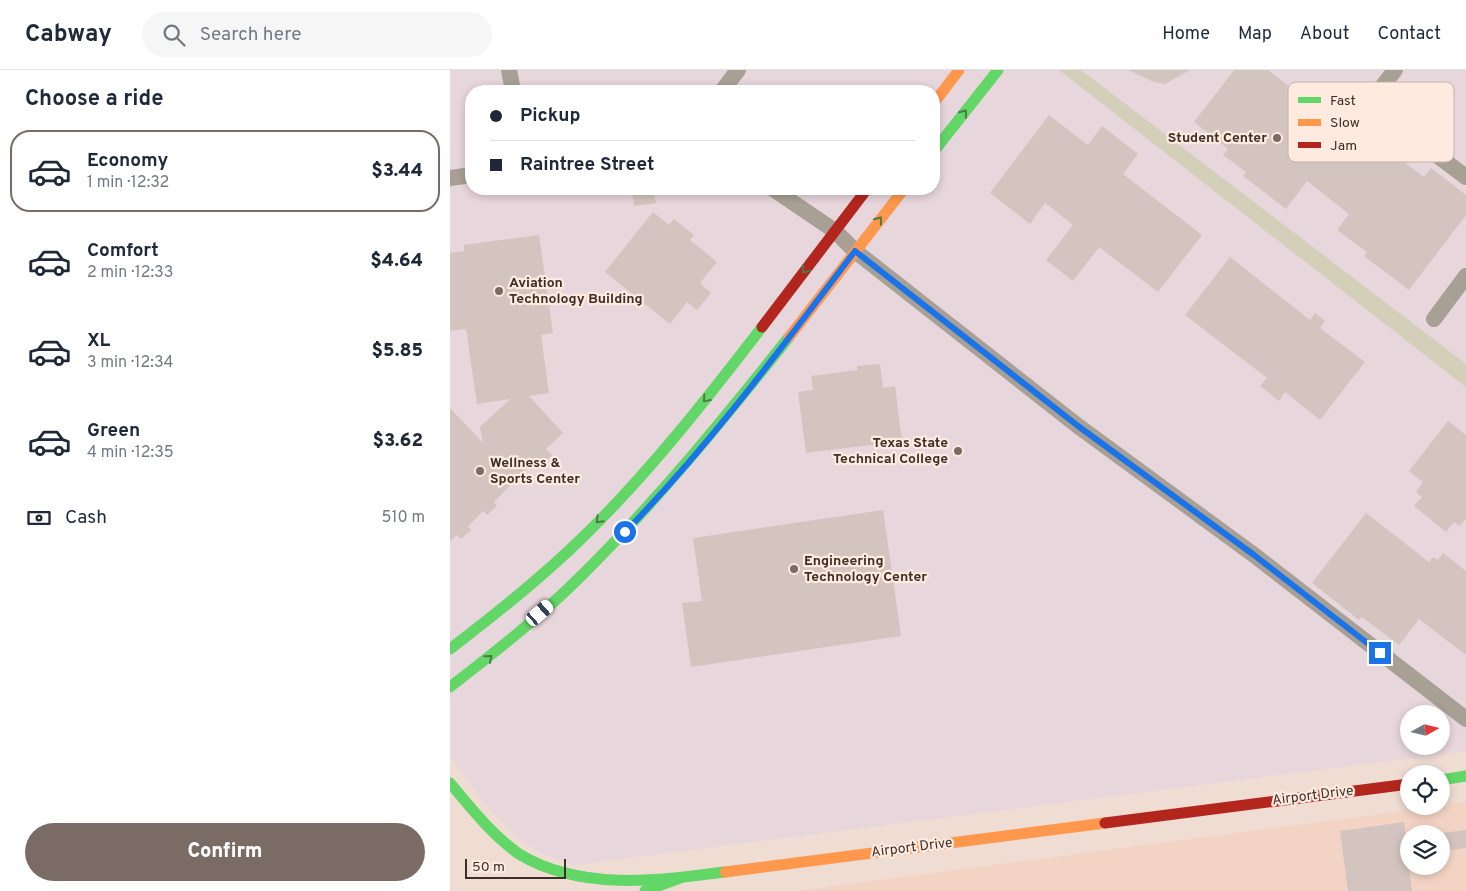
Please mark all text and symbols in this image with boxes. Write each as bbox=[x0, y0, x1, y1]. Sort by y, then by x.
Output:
search box bbox=[142, 12, 492, 57]
text: Cabway bbox=[25, 20, 112, 50]
icon: search bbox=[160, 21, 188, 49]
text: Search here bbox=[200, 23, 301, 47]
text: Home bbox=[1162, 23, 1210, 46]
text: Map bbox=[1238, 23, 1272, 46]
text: About bbox=[1300, 23, 1349, 46]
text: Contact bbox=[1377, 23, 1441, 46]
legend bbox=[1288, 82, 1454, 162]
text: Choose a ride bbox=[25, 86, 163, 113]
text: Fast bbox=[1330, 93, 1356, 110]
text: Pickup bbox=[520, 104, 580, 128]
one-way arrow bbox=[958, 109, 967, 119]
text: Slow bbox=[1330, 115, 1360, 132]
place label: Student Center bbox=[1168, 130, 1267, 147]
marker: Student Center bbox=[1271, 132, 1283, 144]
text: Jam bbox=[1330, 138, 1357, 155]
icon: car bbox=[27, 149, 72, 194]
text: Economy bbox=[87, 149, 168, 173]
text: Raintree Street bbox=[520, 153, 654, 177]
text: $3.44 bbox=[371, 159, 423, 183]
text: 1 min · 12:32 bbox=[87, 173, 169, 193]
one-way arrow bbox=[874, 217, 882, 226]
icon: car bbox=[27, 239, 72, 284]
text: Comfort bbox=[87, 239, 159, 263]
text: $4.64 bbox=[370, 249, 423, 273]
text: 2 min · 12:33 bbox=[87, 263, 173, 283]
one-way arrow bbox=[803, 264, 811, 273]
place label: Aviation Technology Building bbox=[509, 275, 643, 308]
marker: Aviation Technology Building bbox=[493, 285, 505, 297]
icon: car bbox=[27, 329, 72, 374]
text: XL bbox=[87, 329, 110, 353]
text: $5.85 bbox=[372, 339, 423, 363]
text: 3 min · 12:34 bbox=[87, 353, 173, 373]
one-way arrow bbox=[703, 393, 712, 402]
icon: car bbox=[27, 419, 72, 464]
text: Green bbox=[87, 419, 140, 443]
text: $3.62 bbox=[372, 429, 423, 453]
place label: Texas State Technical College bbox=[833, 435, 948, 468]
text: 4 min · 12:35 bbox=[87, 443, 174, 463]
marker: Texas State Technical College bbox=[952, 445, 964, 457]
place label: Wellness & Sports Center bbox=[490, 455, 580, 488]
marker: Wellness & Sports Center bbox=[474, 465, 486, 477]
icon: cash bbox=[25, 504, 53, 532]
text: Cash bbox=[65, 506, 107, 530]
text: 510 m bbox=[382, 508, 425, 528]
one-way arrow bbox=[595, 515, 604, 524]
route start bbox=[614, 521, 636, 543]
place label: Engineering Technology Center bbox=[804, 553, 927, 586]
marker: Engineering Technology Center bbox=[788, 563, 800, 575]
car bbox=[523, 597, 556, 629]
route end bbox=[1369, 642, 1391, 664]
one-way arrow bbox=[483, 655, 492, 664]
north arrow bbox=[1400, 705, 1450, 755]
map controls bbox=[1400, 705, 1450, 875]
button: locate bbox=[1400, 765, 1450, 815]
street label: Airport Drive bbox=[1271, 783, 1355, 809]
button: Confirm bbox=[25, 823, 425, 881]
button: layers bbox=[1400, 825, 1450, 875]
street label: Airport Drive bbox=[870, 835, 954, 861]
scale bar bbox=[465, 856, 566, 879]
text: 50 m bbox=[472, 859, 505, 876]

